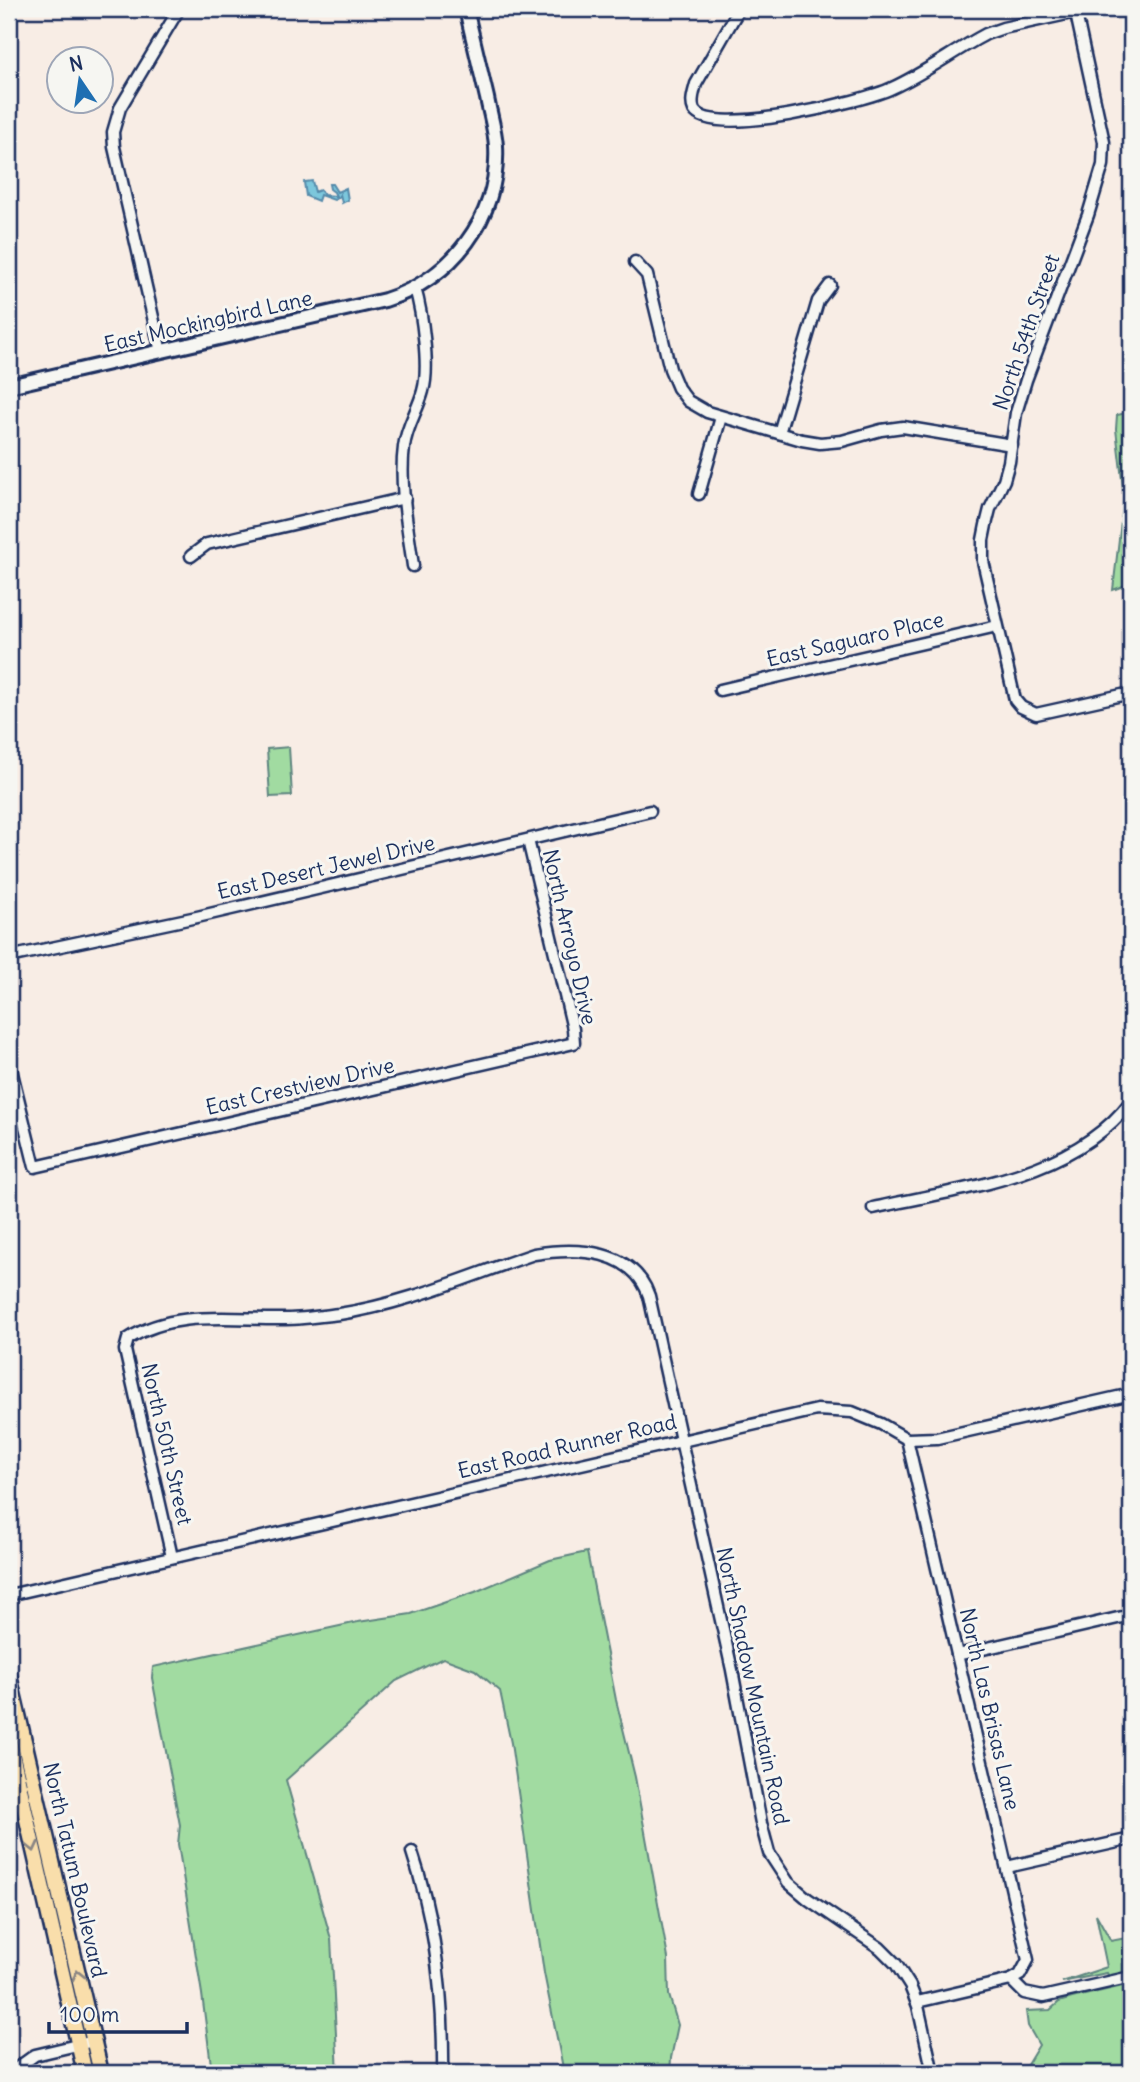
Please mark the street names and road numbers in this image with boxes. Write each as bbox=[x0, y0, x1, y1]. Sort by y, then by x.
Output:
street label: North 54th Street bbox=[987, 250, 1065, 414]
street label: East Mockingbird Lane bbox=[101, 284, 315, 358]
street label: East Saguaro Place bbox=[764, 605, 946, 673]
street label: East Desert Jewel Drive bbox=[215, 829, 437, 905]
street label: North Arroyo Drive bbox=[537, 847, 603, 1027]
street label: East Crestview Drive bbox=[203, 1051, 397, 1121]
street label: North 50th Street bbox=[135, 1361, 199, 1527]
street label: East Road Runner Road bbox=[455, 1408, 679, 1484]
street label: North Shadow Mountain Road bbox=[710, 1545, 796, 1827]
street label: North Las Brisas Lane bbox=[954, 1605, 1026, 1813]
street label: North Tatum Boulevard bbox=[37, 1760, 113, 1980]

